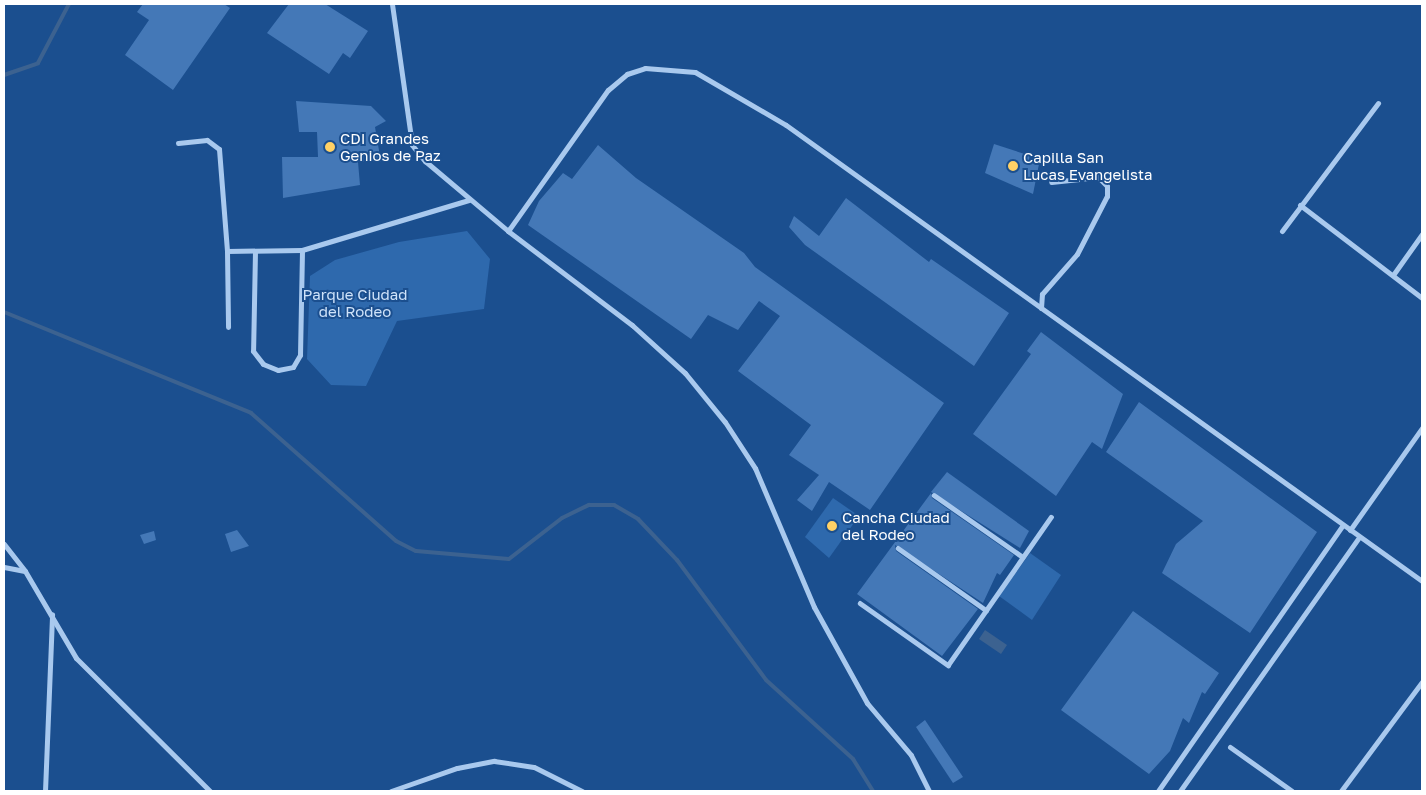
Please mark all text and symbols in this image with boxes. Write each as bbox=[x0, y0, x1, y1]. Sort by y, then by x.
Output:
place label: CDI Grandes Genios de Paz bbox=[340, 129, 441, 164]
marker: CDI Grandes Genios de Paz bbox=[324, 141, 336, 153]
place label: Capilla San Lucas Evangelista bbox=[1023, 148, 1152, 183]
marker: Capilla San Lucas Evangelista bbox=[1007, 160, 1019, 172]
park label: Parque Ciudad del Rodeo bbox=[303, 285, 407, 320]
place label: Cancha Ciudad del Rodeo bbox=[842, 508, 950, 543]
marker: Cancha Ciudad del Rodeo bbox=[826, 520, 838, 532]

